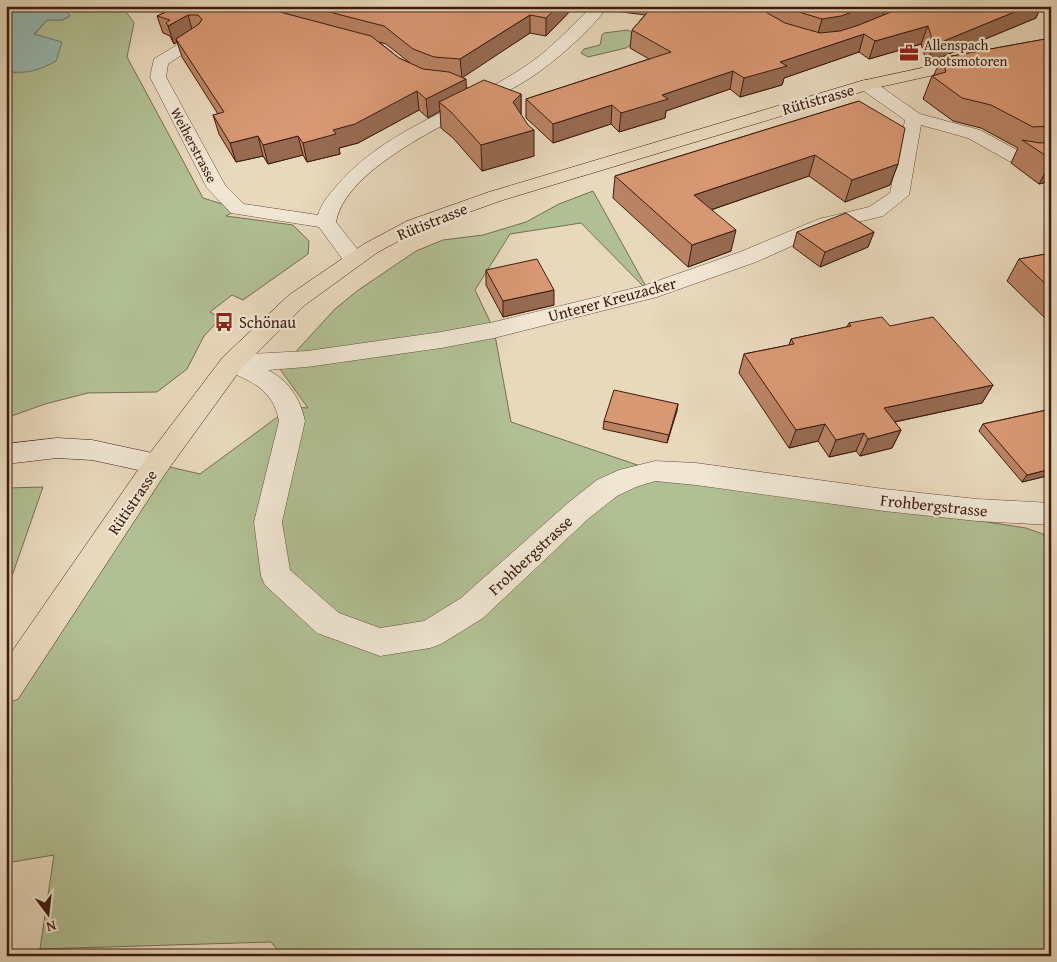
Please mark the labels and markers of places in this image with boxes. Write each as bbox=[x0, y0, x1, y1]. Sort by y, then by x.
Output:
place label: Allenspach Bootsmotoren bbox=[924, 35, 1008, 71]
office icon: Allenspach Bootsmotoren bbox=[898, 42, 920, 64]
place label: Schönau bbox=[239, 310, 296, 334]
bus stop icon: Schönau bbox=[213, 311, 235, 333]

